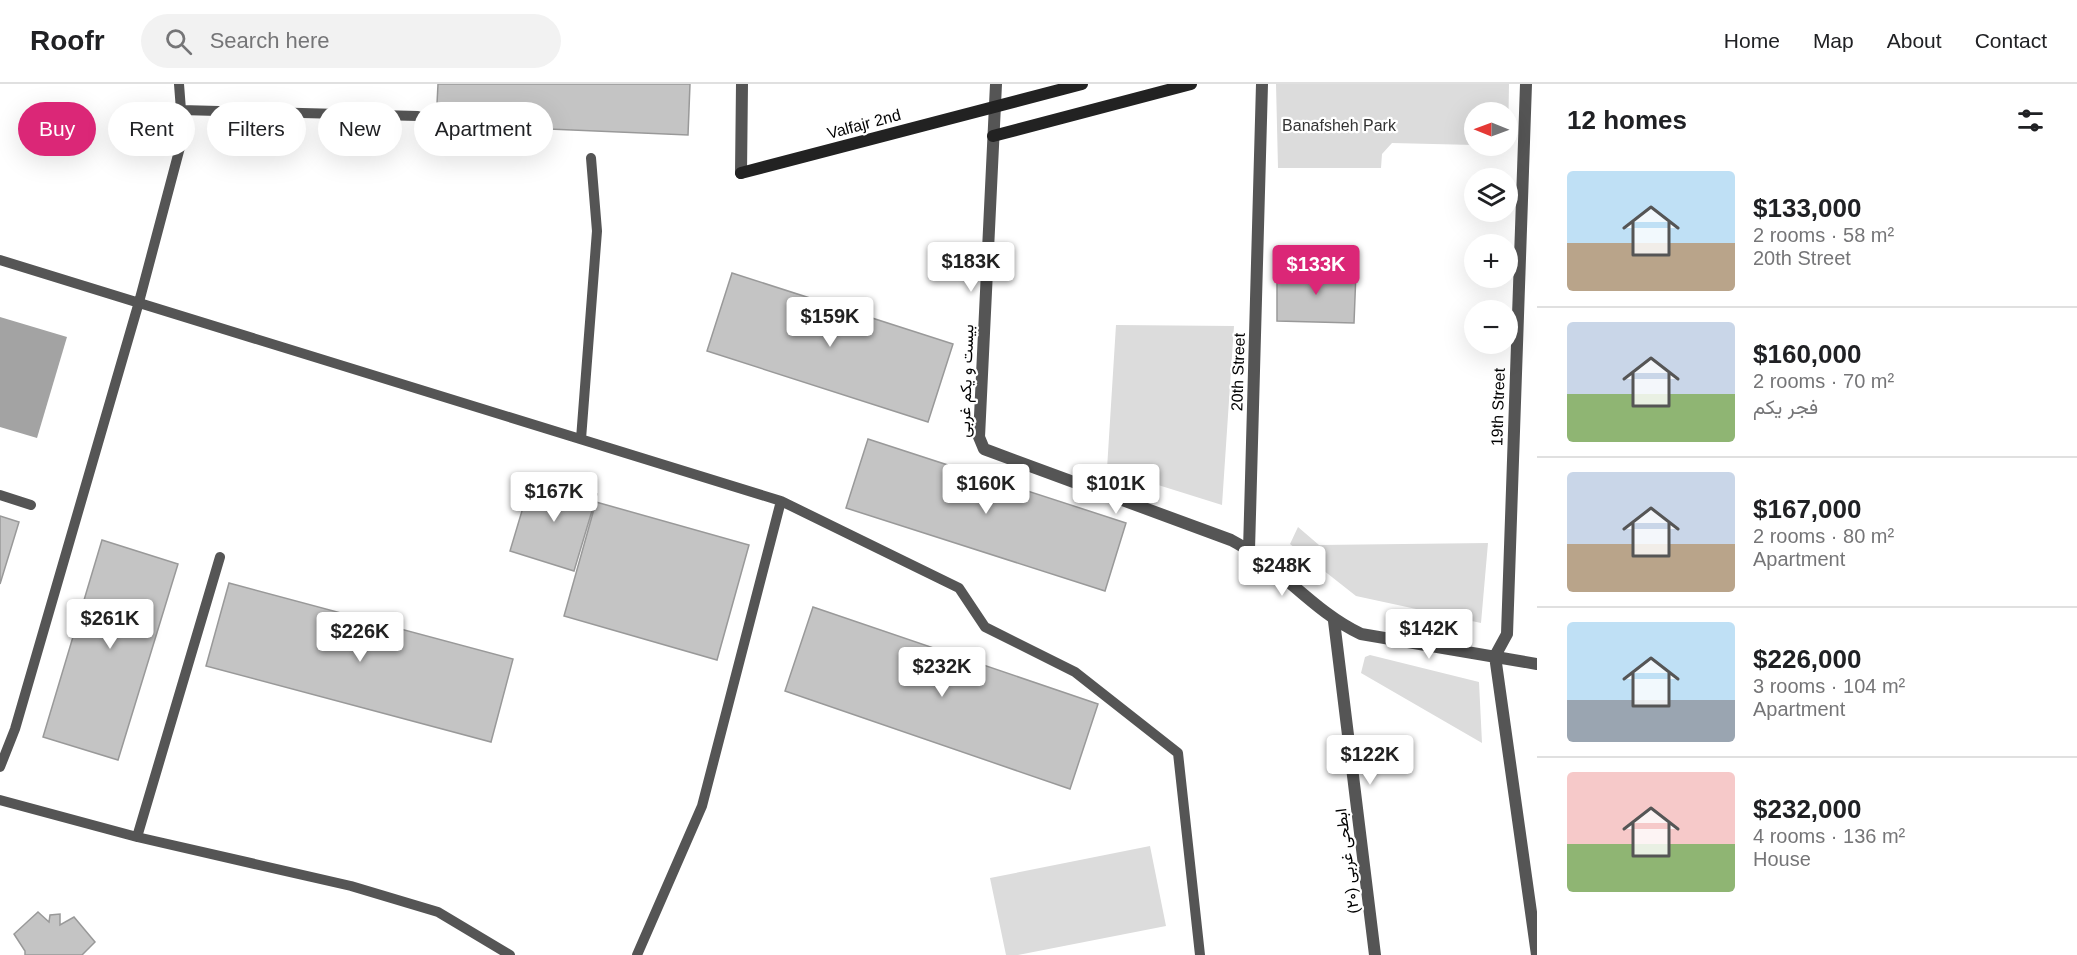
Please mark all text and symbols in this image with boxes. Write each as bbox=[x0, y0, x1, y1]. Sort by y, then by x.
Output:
search box bbox=[141, 14, 561, 68]
text: Roofr bbox=[30, 25, 105, 56]
icon: search bbox=[162, 25, 195, 58]
text: Search here bbox=[210, 28, 330, 53]
text: Home bbox=[1724, 29, 1780, 52]
text: Map bbox=[1813, 29, 1854, 52]
text: About bbox=[1887, 29, 1942, 52]
text: Contact bbox=[1975, 29, 2047, 52]
chip: Buy bbox=[18, 102, 96, 156]
chip: Rent bbox=[108, 102, 195, 156]
chip: Filters bbox=[207, 102, 306, 156]
chip: New bbox=[318, 102, 402, 156]
chip: Apartment bbox=[414, 102, 553, 156]
north arrow bbox=[1464, 102, 1518, 156]
map controls bbox=[1464, 102, 1518, 354]
icon: filters bbox=[2014, 104, 2047, 137]
text: 12 homes bbox=[1567, 105, 1687, 135]
street label: Valfajr 2nd bbox=[825, 106, 903, 142]
park label: Banafsheh Park bbox=[1282, 117, 1397, 134]
button: layers bbox=[1464, 168, 1518, 222]
text: $133,000 bbox=[1753, 193, 1861, 223]
icon: home bbox=[1615, 195, 1687, 267]
text: 2 rooms · 58 m² bbox=[1753, 224, 1894, 246]
button: + bbox=[1464, 234, 1518, 288]
pin: $183K bbox=[929, 242, 1013, 293]
pin: $133K bbox=[1274, 245, 1358, 296]
text: 20th Street bbox=[1753, 247, 1851, 269]
text: $183K bbox=[942, 250, 1000, 272]
text: $133K bbox=[1287, 253, 1345, 275]
pin: $159K bbox=[788, 297, 872, 348]
button: − bbox=[1464, 300, 1518, 354]
text: $159K bbox=[801, 305, 859, 327]
street label: بیست و یکم غربی bbox=[956, 324, 978, 438]
street label: 20th Street bbox=[1228, 332, 1248, 411]
text: $160,000 bbox=[1753, 339, 1861, 369]
icon: home bbox=[1615, 346, 1687, 418]
street label: 19th Street bbox=[1488, 367, 1508, 446]
text: 2 rooms · 70 m² bbox=[1753, 370, 1894, 392]
text: فجر یکم bbox=[1753, 396, 1818, 418]
pin: $160K bbox=[944, 464, 1028, 515]
pin: $101K bbox=[1074, 464, 1158, 515]
pin: $167K bbox=[512, 472, 596, 523]
text: $160K bbox=[957, 472, 1015, 494]
text: $101K bbox=[1087, 472, 1145, 494]
text: $167K bbox=[525, 480, 583, 502]
text: $167,000 bbox=[1753, 494, 1861, 524]
icon: home bbox=[1615, 496, 1687, 568]
text: 2 rooms · 80 m² bbox=[1753, 525, 1894, 547]
pin: $248K bbox=[1240, 546, 1324, 597]
text: Apartment bbox=[1753, 548, 1845, 570]
text: $248K bbox=[1253, 554, 1311, 576]
pin: $261K bbox=[68, 599, 152, 650]
text: $261K bbox=[81, 607, 139, 629]
pin: $142K bbox=[1387, 609, 1471, 660]
pin: $226K bbox=[318, 612, 402, 663]
text: $142K bbox=[1400, 617, 1458, 639]
text: $226K bbox=[331, 620, 389, 642]
text: $226,000 bbox=[1753, 644, 1861, 674]
icon: home bbox=[1615, 646, 1687, 718]
pin: $232K bbox=[900, 647, 984, 698]
text: $232K bbox=[913, 655, 971, 677]
text: 3 rooms · 104 m² bbox=[1753, 675, 1905, 697]
text: Apartment bbox=[1753, 698, 1845, 720]
pin: $122K bbox=[1328, 735, 1412, 786]
text: $122K bbox=[1341, 743, 1399, 765]
text: $232,000 bbox=[1753, 794, 1861, 824]
icon: home bbox=[1615, 796, 1687, 868]
street label: ابطحی غربی (۲۰) bbox=[1332, 807, 1364, 915]
text: 4 rooms · 136 m² bbox=[1753, 825, 1905, 847]
text: House bbox=[1753, 848, 1811, 870]

